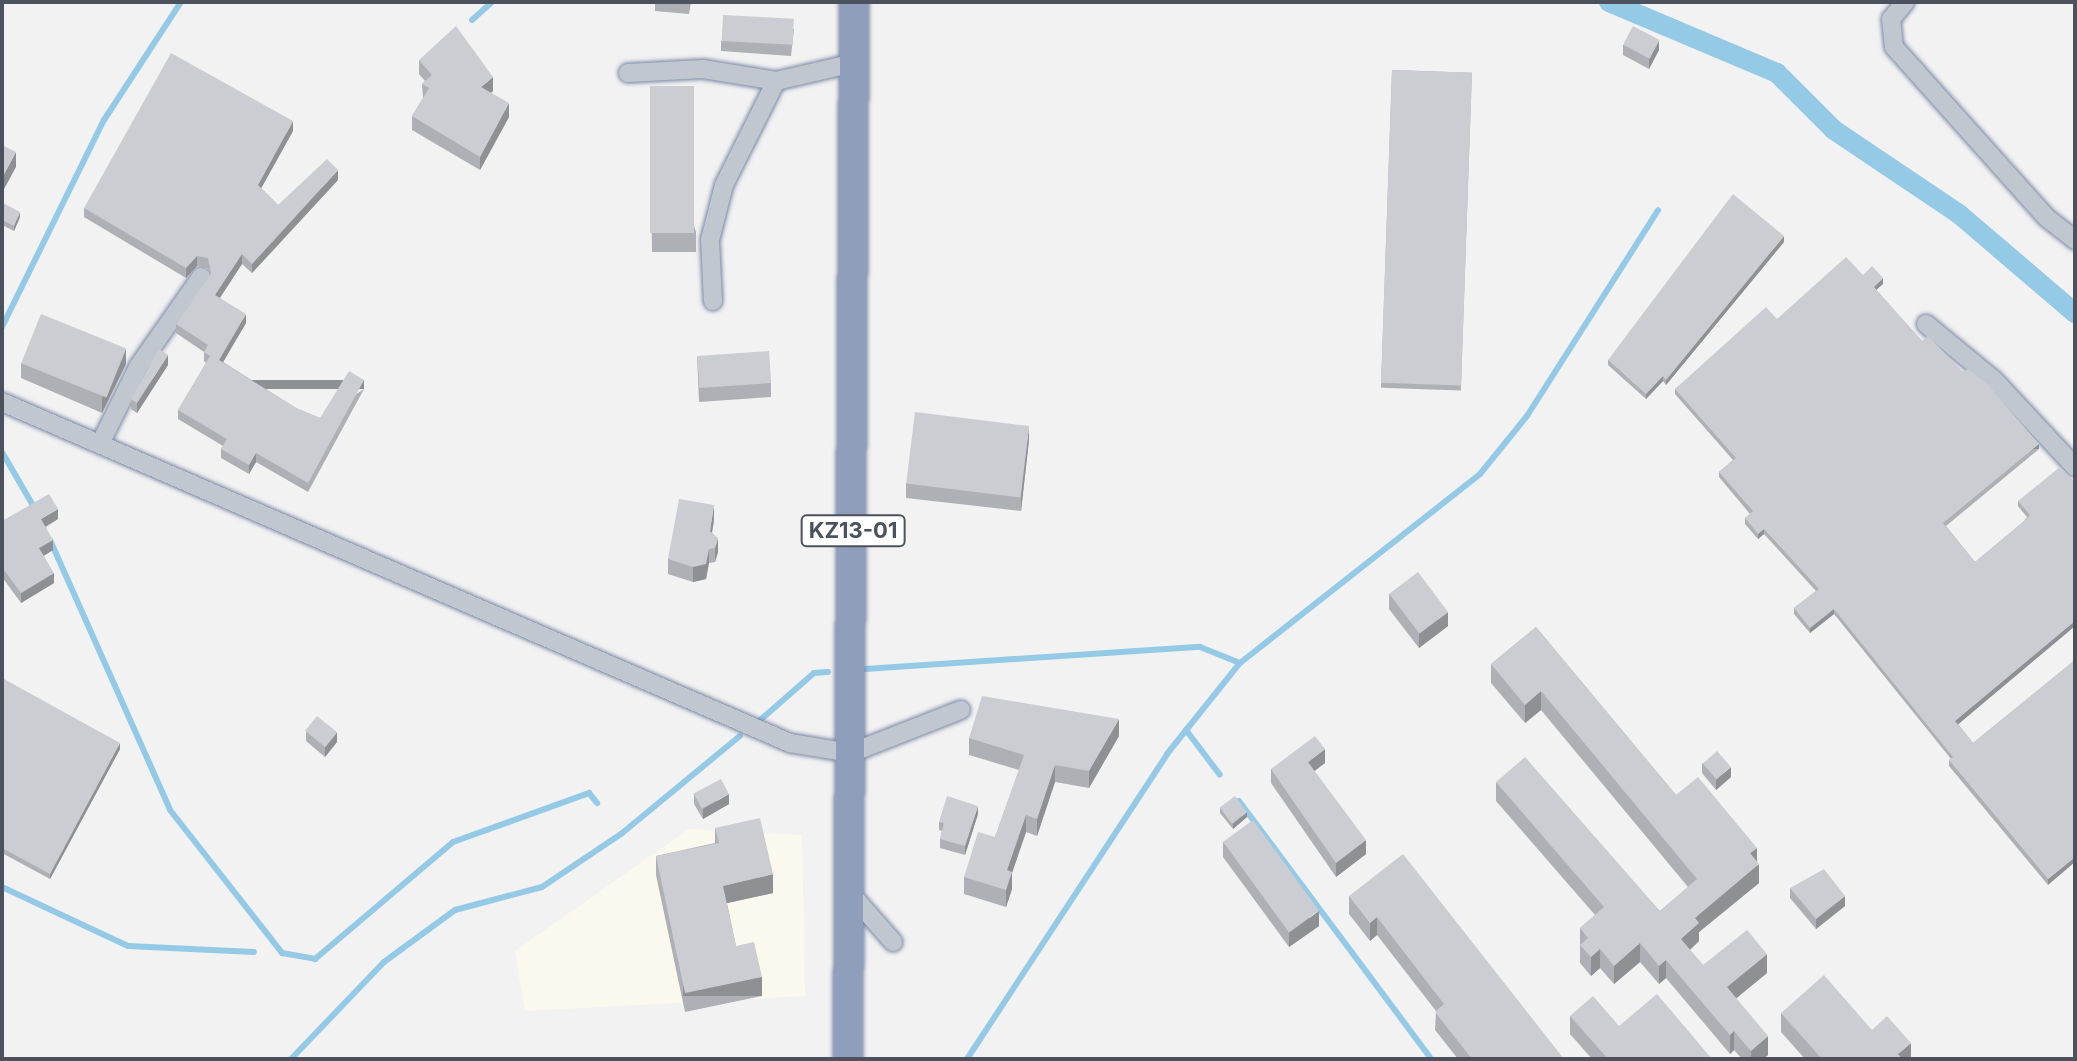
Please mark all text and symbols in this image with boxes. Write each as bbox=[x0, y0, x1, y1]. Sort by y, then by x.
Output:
road number: KZ13-01 bbox=[799, 513, 907, 549]

